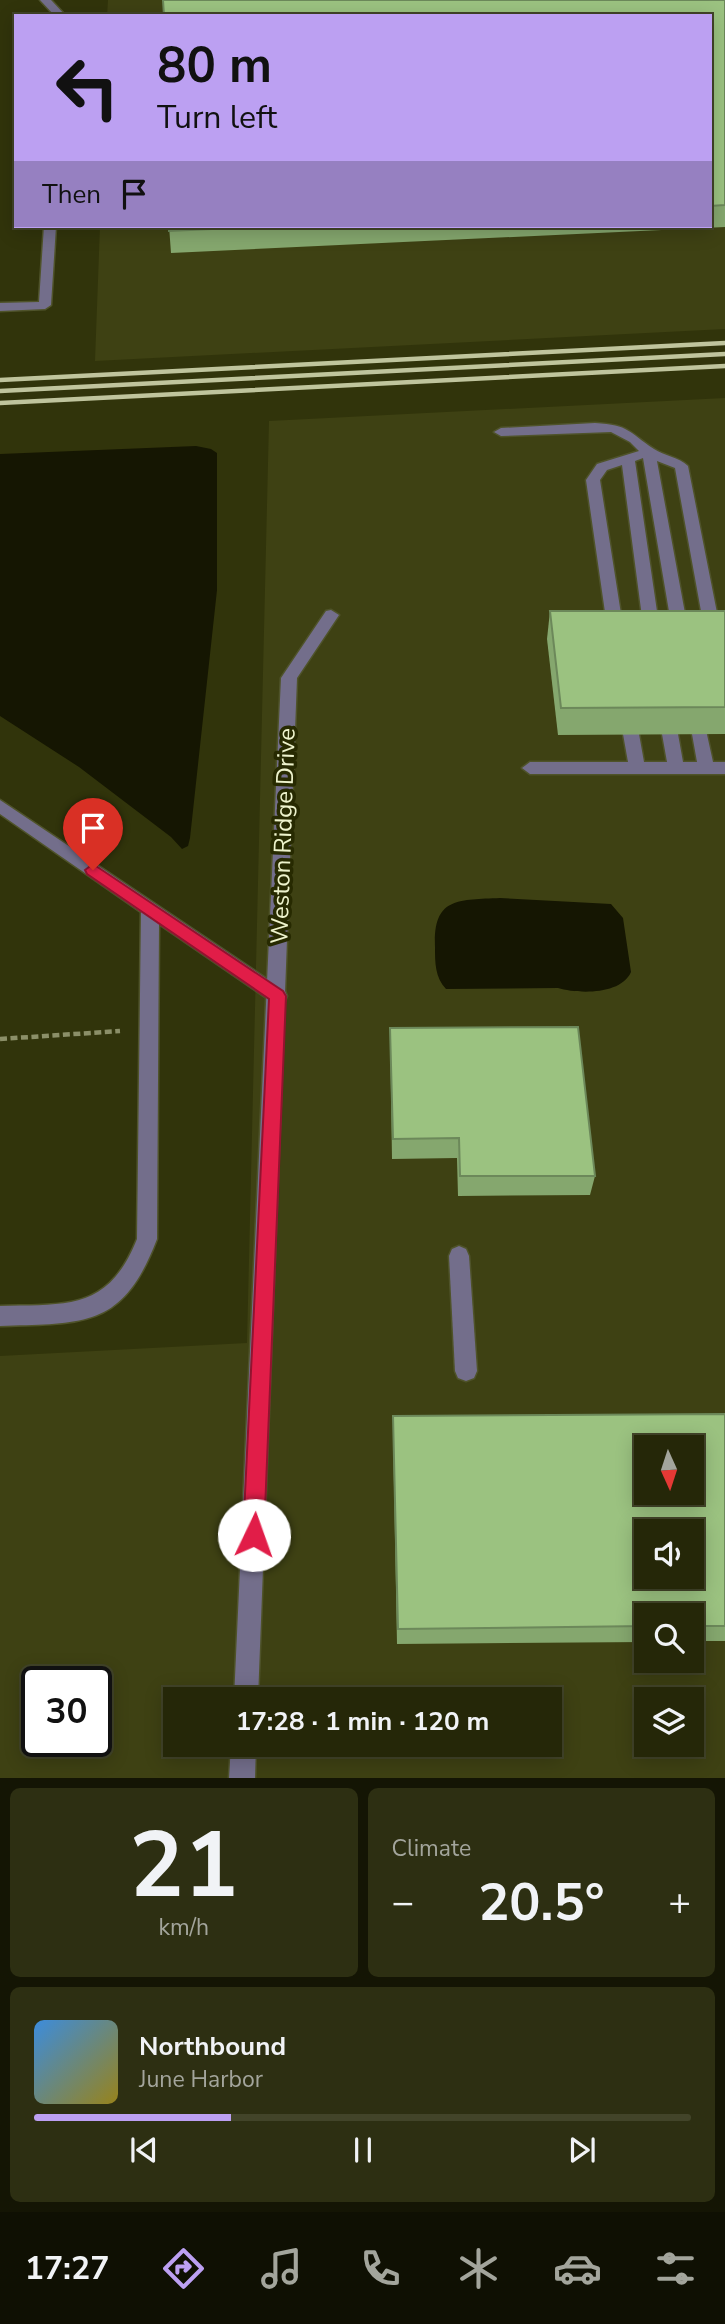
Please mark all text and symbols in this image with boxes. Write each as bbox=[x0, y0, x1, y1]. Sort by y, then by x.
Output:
text: 80 m bbox=[157, 32, 272, 99]
icon: left bbox=[42, 42, 133, 133]
text: Turn left bbox=[157, 96, 277, 139]
icon: arrive bbox=[115, 175, 153, 213]
text: Then bbox=[42, 177, 101, 212]
street label: Weston Ridge Drive bbox=[263, 727, 303, 945]
pin bbox=[63, 798, 123, 870]
icon: arrive bbox=[74, 809, 112, 847]
north arrow bbox=[634, 1435, 704, 1505]
map controls bbox=[634, 1435, 704, 1757]
position arrow bbox=[217, 1498, 291, 1572]
button: sound bbox=[634, 1519, 704, 1589]
button: search bbox=[634, 1603, 704, 1673]
speed limit sign: 30 bbox=[21, 1666, 112, 1757]
button: layers bbox=[634, 1687, 704, 1757]
text: 17:28 · 1 min · 120 m bbox=[236, 1704, 489, 1739]
text: 21 bbox=[129, 1804, 238, 1928]
text: Climate bbox=[392, 1833, 471, 1864]
text: 20.5° bbox=[478, 1867, 604, 1938]
text: − bbox=[392, 1877, 414, 1928]
text: + bbox=[668, 1877, 691, 1928]
text: km/h bbox=[158, 1912, 209, 1943]
text: Northbound bbox=[139, 2029, 286, 2064]
text: June Harbor bbox=[139, 2064, 263, 2095]
icon: previous bbox=[125, 2131, 163, 2169]
icon: pause bbox=[344, 2131, 382, 2169]
icon: next bbox=[563, 2131, 601, 2169]
icon: directions bbox=[159, 2244, 208, 2293]
icon: music bbox=[257, 2244, 306, 2293]
icon: phone bbox=[356, 2244, 405, 2293]
icon: climate bbox=[454, 2244, 503, 2293]
icon: car bbox=[553, 2244, 602, 2293]
icon: filters bbox=[651, 2244, 700, 2293]
text: 17:27 bbox=[25, 2247, 109, 2290]

